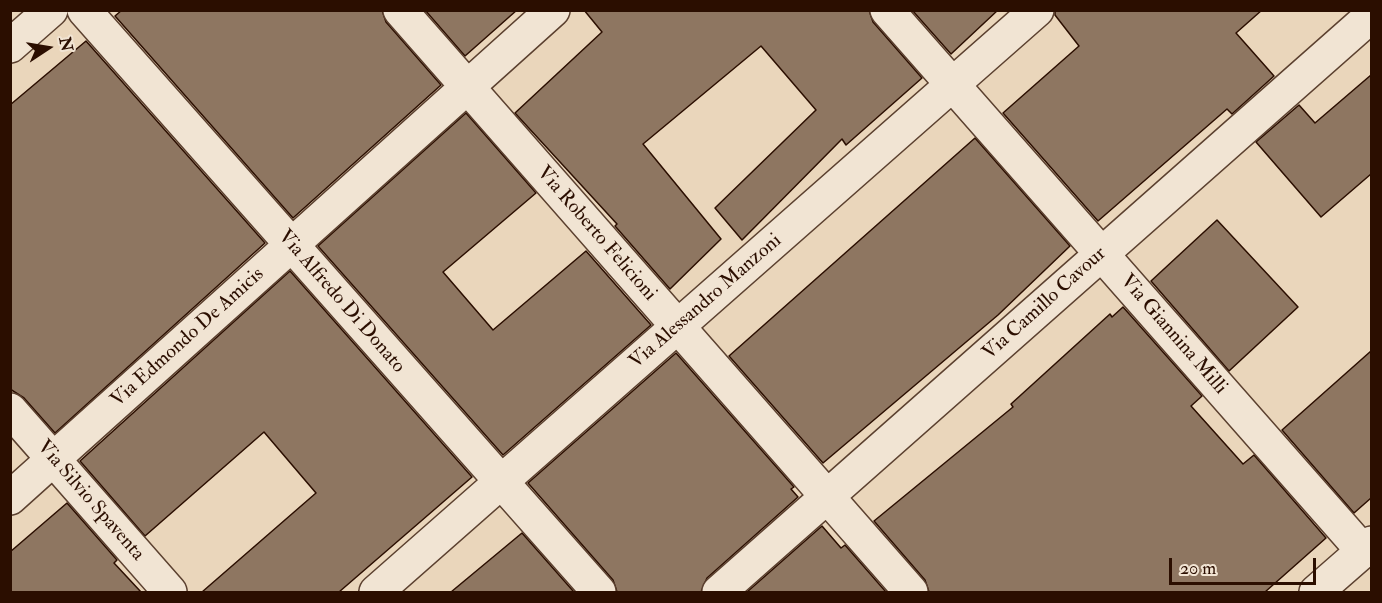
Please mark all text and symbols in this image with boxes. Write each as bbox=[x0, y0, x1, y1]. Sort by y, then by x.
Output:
north arrow bbox=[18, 18, 78, 78]
text: N bbox=[54, 35, 77, 53]
street label: Via Roberto Felicioni bbox=[531, 162, 661, 306]
street label: Via Alfredo Di Donato bbox=[272, 225, 410, 379]
street label: Via Alessandro Manzoni bbox=[625, 229, 787, 375]
street label: Via Camillo Cavour bbox=[978, 242, 1112, 366]
street label: Via Edmondo De Amicis bbox=[107, 263, 269, 413]
street label: Via Giannina Milli bbox=[1114, 270, 1232, 400]
street label: Via Silvio Spaventa bbox=[31, 436, 149, 566]
scale bar bbox=[1172, 546, 1319, 584]
text: 20 m bbox=[1180, 557, 1216, 580]

